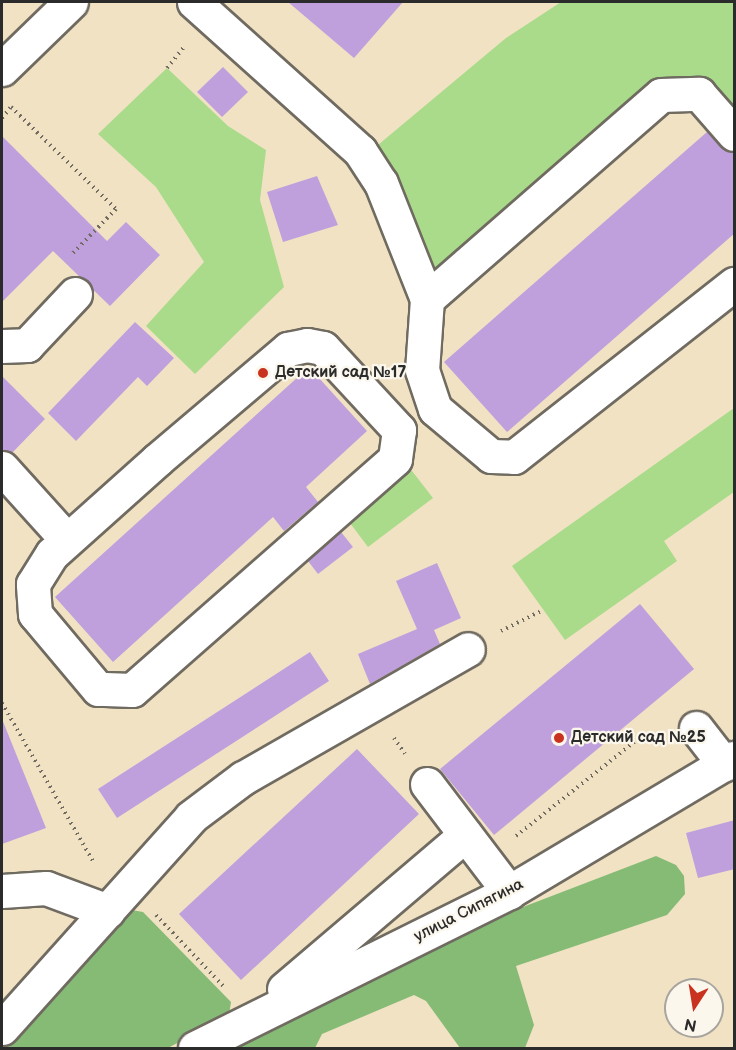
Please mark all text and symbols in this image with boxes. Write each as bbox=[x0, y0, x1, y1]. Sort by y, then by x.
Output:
place label: Детский сад №17 bbox=[275, 363, 406, 383]
marker: Детский сад №17 bbox=[256, 366, 270, 380]
place label: Детский сад №25 bbox=[571, 728, 706, 748]
marker: Детский сад №25 bbox=[552, 731, 566, 745]
street label: улица Сипягина bbox=[411, 875, 527, 947]
north arrow bbox=[664, 978, 724, 1038]
text: N bbox=[683, 1014, 698, 1035]

